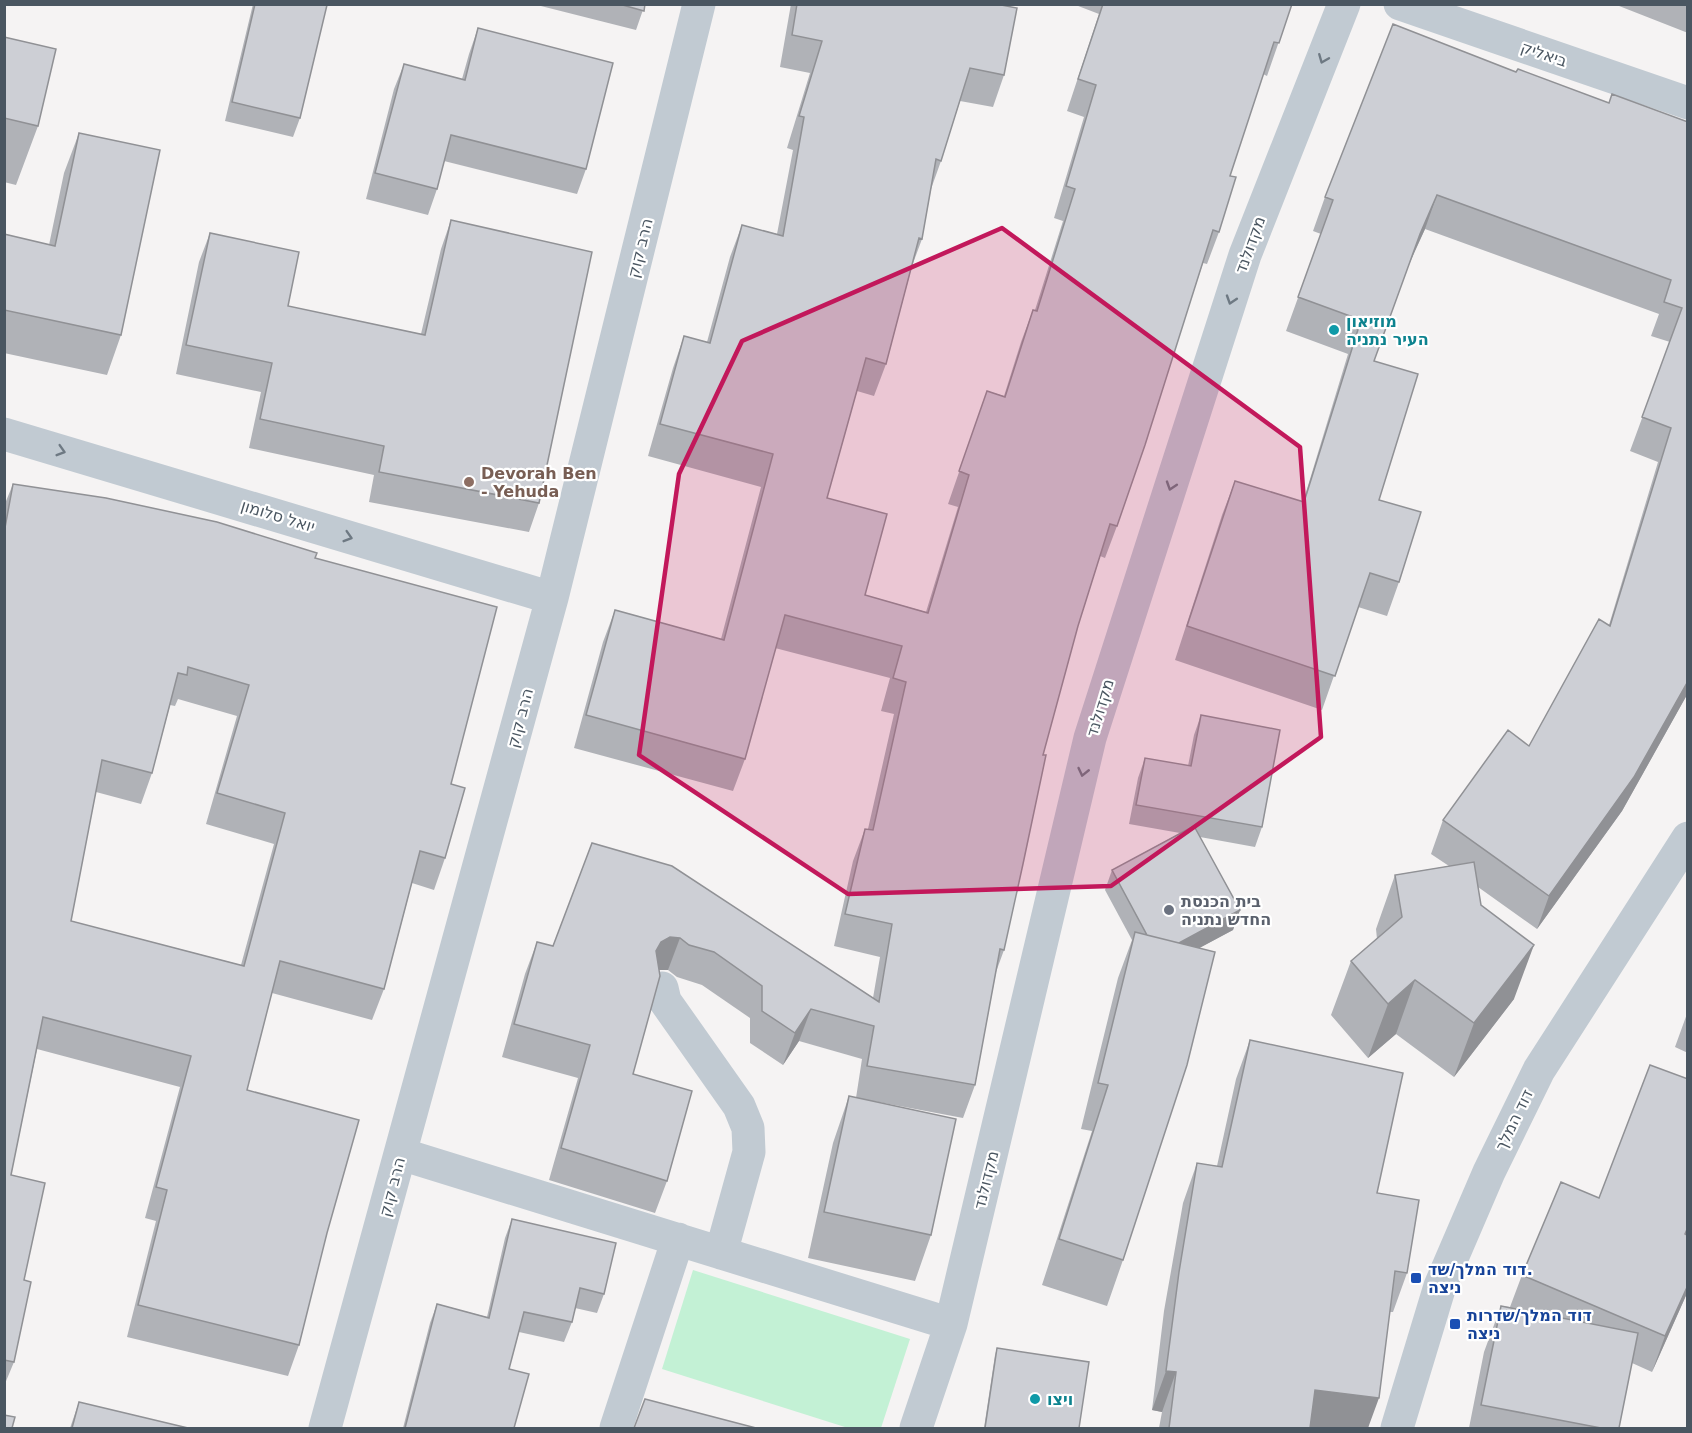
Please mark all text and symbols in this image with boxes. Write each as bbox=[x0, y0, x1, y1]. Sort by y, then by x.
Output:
street label: ביאליק bbox=[1518, 37, 1570, 71]
one-way arrow bbox=[1317, 53, 1330, 64]
street label: מקדולנד bbox=[1231, 214, 1269, 276]
street label: הרב קוק bbox=[623, 216, 657, 280]
one-way arrow bbox=[1226, 294, 1238, 305]
place label: מוזיאון העיר נתניה bbox=[1346, 312, 1429, 349]
marker: מוזיאון העיר נתניה bbox=[1327, 323, 1341, 337]
one-way arrow bbox=[55, 444, 65, 456]
place label: Devorah Ben - Yehuda bbox=[481, 464, 597, 501]
marker: Devorah Ben - Yehuda bbox=[462, 475, 476, 489]
one-way arrow bbox=[1166, 480, 1178, 491]
street label: יואל סלומון bbox=[239, 496, 317, 536]
one-way arrow bbox=[342, 530, 353, 542]
street label: מקדולנד bbox=[1082, 677, 1118, 739]
street label: הרב קוק bbox=[503, 686, 537, 750]
one-way arrow bbox=[1077, 767, 1090, 777]
place label: בית הכנסת החדש נתניה bbox=[1181, 892, 1271, 929]
marker: בית הכנסת החדש נתניה bbox=[1162, 903, 1176, 917]
street label: דוד המלך bbox=[1491, 1086, 1537, 1154]
street label: מקדולנד bbox=[970, 1149, 1002, 1211]
street label: הרב קוק bbox=[375, 1155, 409, 1219]
place label: דוד המלך/שד. ניצה bbox=[1428, 1260, 1533, 1297]
marker: דוד המלך/שד. ניצה bbox=[1409, 1271, 1423, 1285]
place label: דוד המלך/שדרות ניצה bbox=[1467, 1306, 1592, 1343]
marker: דוד המלך/שדרות ניצה bbox=[1448, 1317, 1462, 1331]
place label: ויצו bbox=[1047, 1390, 1073, 1409]
marker: ויצו bbox=[1028, 1392, 1042, 1406]

